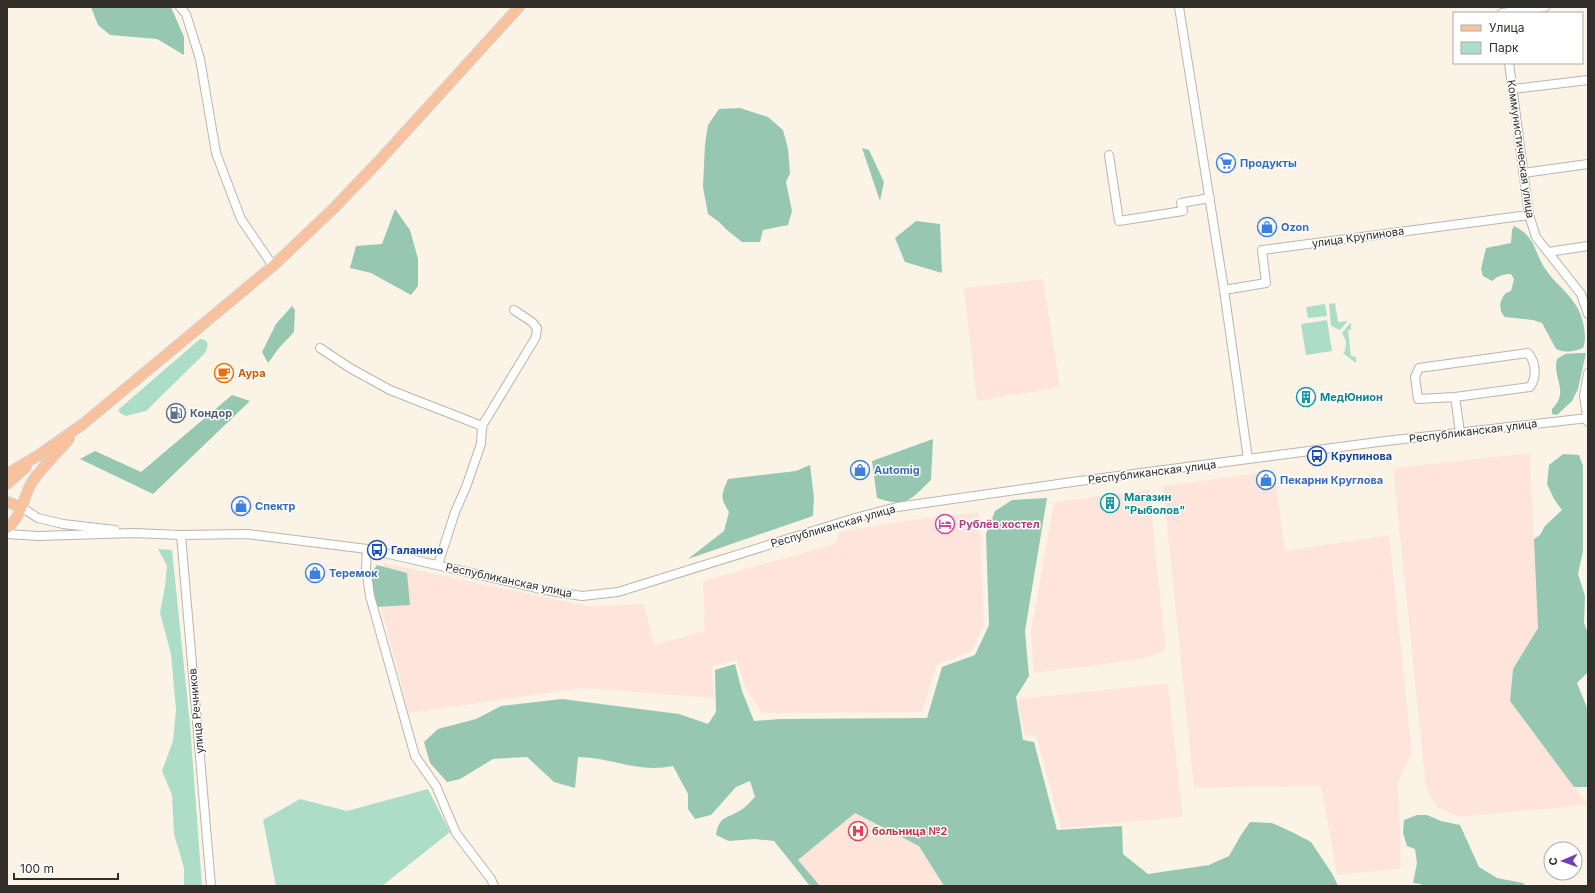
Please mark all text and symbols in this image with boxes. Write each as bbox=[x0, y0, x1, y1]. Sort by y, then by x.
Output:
legend bbox=[1453, 12, 1583, 64]
text: Улица bbox=[1489, 20, 1524, 35]
text: Парк bbox=[1489, 40, 1519, 55]
street label: Коммунистическая улица bbox=[1504, 79, 1538, 219]
supermarket icon: Продукты bbox=[1215, 152, 1237, 174]
place label: Продукты bbox=[1240, 156, 1297, 170]
shop icon: Ozon bbox=[1256, 216, 1278, 238]
place label: Ozon bbox=[1281, 220, 1309, 234]
street label: улица Крупинова bbox=[1311, 224, 1405, 250]
cafe icon: Аура bbox=[213, 362, 235, 384]
place label: Аура bbox=[238, 366, 266, 380]
building icon: МедЮнион bbox=[1295, 386, 1317, 408]
place label: МедЮнион bbox=[1320, 390, 1383, 404]
fuel station icon: Кондор bbox=[165, 402, 187, 424]
place label: Кондор bbox=[190, 406, 232, 420]
street label: Республиканская улица bbox=[1408, 416, 1538, 446]
bus stop icon: Крупинова bbox=[1306, 445, 1328, 467]
place label: Крупинова bbox=[1331, 449, 1392, 463]
street label: Республиканская улица bbox=[1087, 457, 1217, 487]
shop icon: Automig bbox=[849, 459, 871, 481]
place label: Automig bbox=[874, 463, 920, 477]
shop icon: Пекарни Круглова bbox=[1255, 469, 1277, 491]
place label: Пекарни Круглова bbox=[1280, 473, 1383, 487]
place label: Магазин "Рыболов" bbox=[1124, 490, 1185, 517]
building icon: Магазин "Рыболов" bbox=[1099, 492, 1121, 514]
shop icon: Спектр bbox=[230, 495, 252, 517]
place label: Спектр bbox=[255, 499, 296, 513]
street label: Республиканская улица bbox=[769, 501, 897, 551]
hotel icon: Рублёв хостел bbox=[934, 513, 956, 535]
place label: Рублёв хостел bbox=[959, 517, 1040, 531]
bus stop icon: Галанино bbox=[366, 539, 388, 561]
place label: Галанино bbox=[391, 543, 444, 557]
street label: Республиканская улица bbox=[444, 560, 574, 600]
shop icon: Теремок bbox=[304, 562, 326, 584]
place label: Теремок bbox=[329, 566, 378, 580]
street label: улица Речников bbox=[185, 668, 207, 754]
hospital icon: больница №2 bbox=[847, 820, 869, 842]
place label: больница №2 bbox=[872, 824, 948, 838]
north arrow bbox=[1543, 841, 1583, 881]
scale bar bbox=[14, 855, 118, 881]
text: С bbox=[1546, 857, 1560, 866]
text: 100 m bbox=[20, 861, 54, 876]

